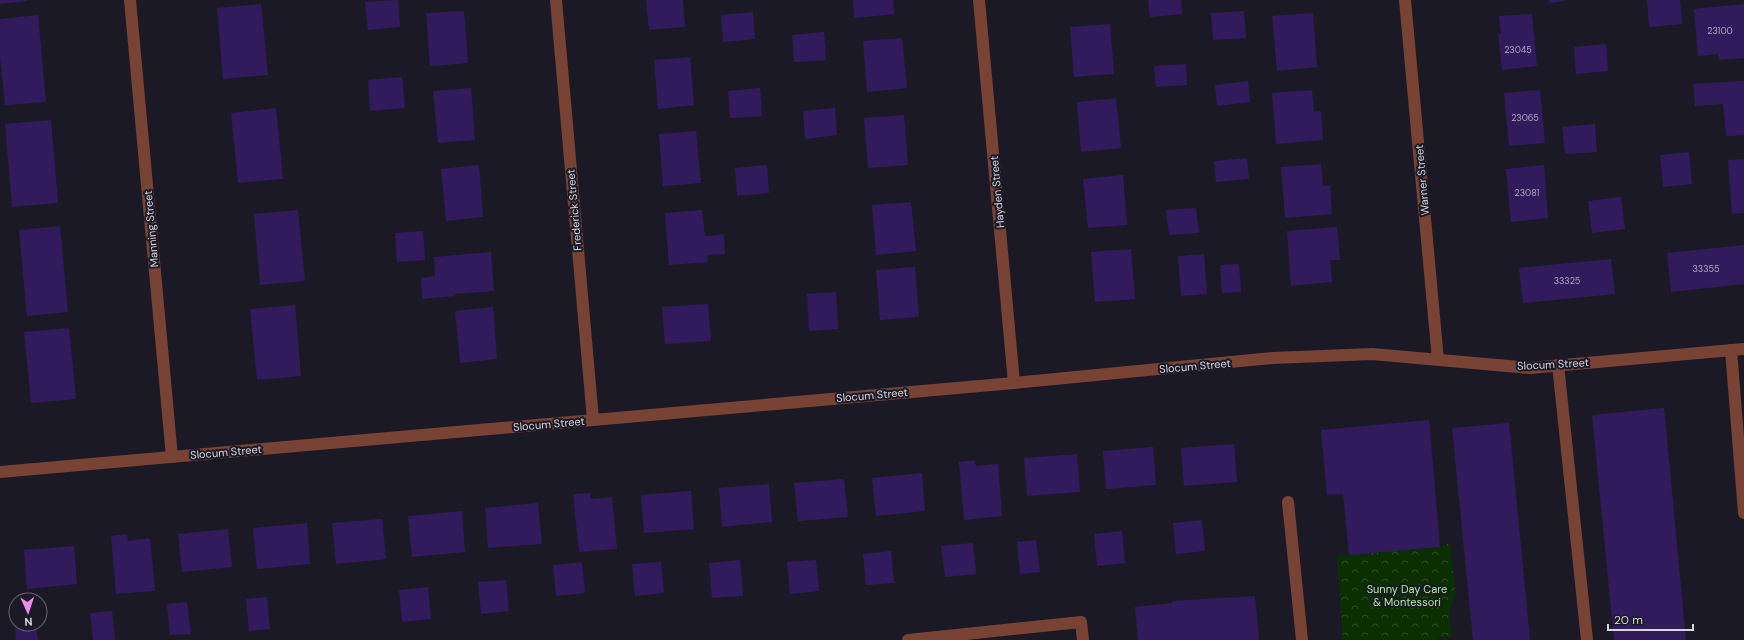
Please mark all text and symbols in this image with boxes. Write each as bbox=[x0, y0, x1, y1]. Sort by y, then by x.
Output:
house number: 23100 bbox=[1707, 25, 1733, 37]
house number: 23045 bbox=[1504, 44, 1532, 56]
house number: 23065 bbox=[1511, 112, 1539, 124]
street label: Warner Street bbox=[1412, 144, 1432, 216]
street label: Hayden Street bbox=[987, 155, 1007, 229]
street label: Frederick Street bbox=[563, 169, 585, 251]
house number: 23081 bbox=[1515, 187, 1540, 199]
street label: Manning Street bbox=[141, 190, 161, 268]
house number: 33355 bbox=[1693, 263, 1719, 275]
house number: 33325 bbox=[1554, 275, 1580, 287]
street label: Slocum Street bbox=[1517, 355, 1589, 373]
street label: Slocum Street bbox=[1159, 356, 1231, 376]
street label: Slocum Street bbox=[836, 385, 908, 405]
street label: Slocum Street bbox=[513, 414, 585, 434]
street label: Slocum Street bbox=[190, 442, 262, 462]
park label: Sunny Day Care & Montessori bbox=[1367, 582, 1447, 609]
north arrow bbox=[8, 592, 48, 632]
scale bar bbox=[1608, 606, 1693, 632]
text: 20 m bbox=[1614, 612, 1643, 628]
text: N bbox=[24, 615, 33, 629]

